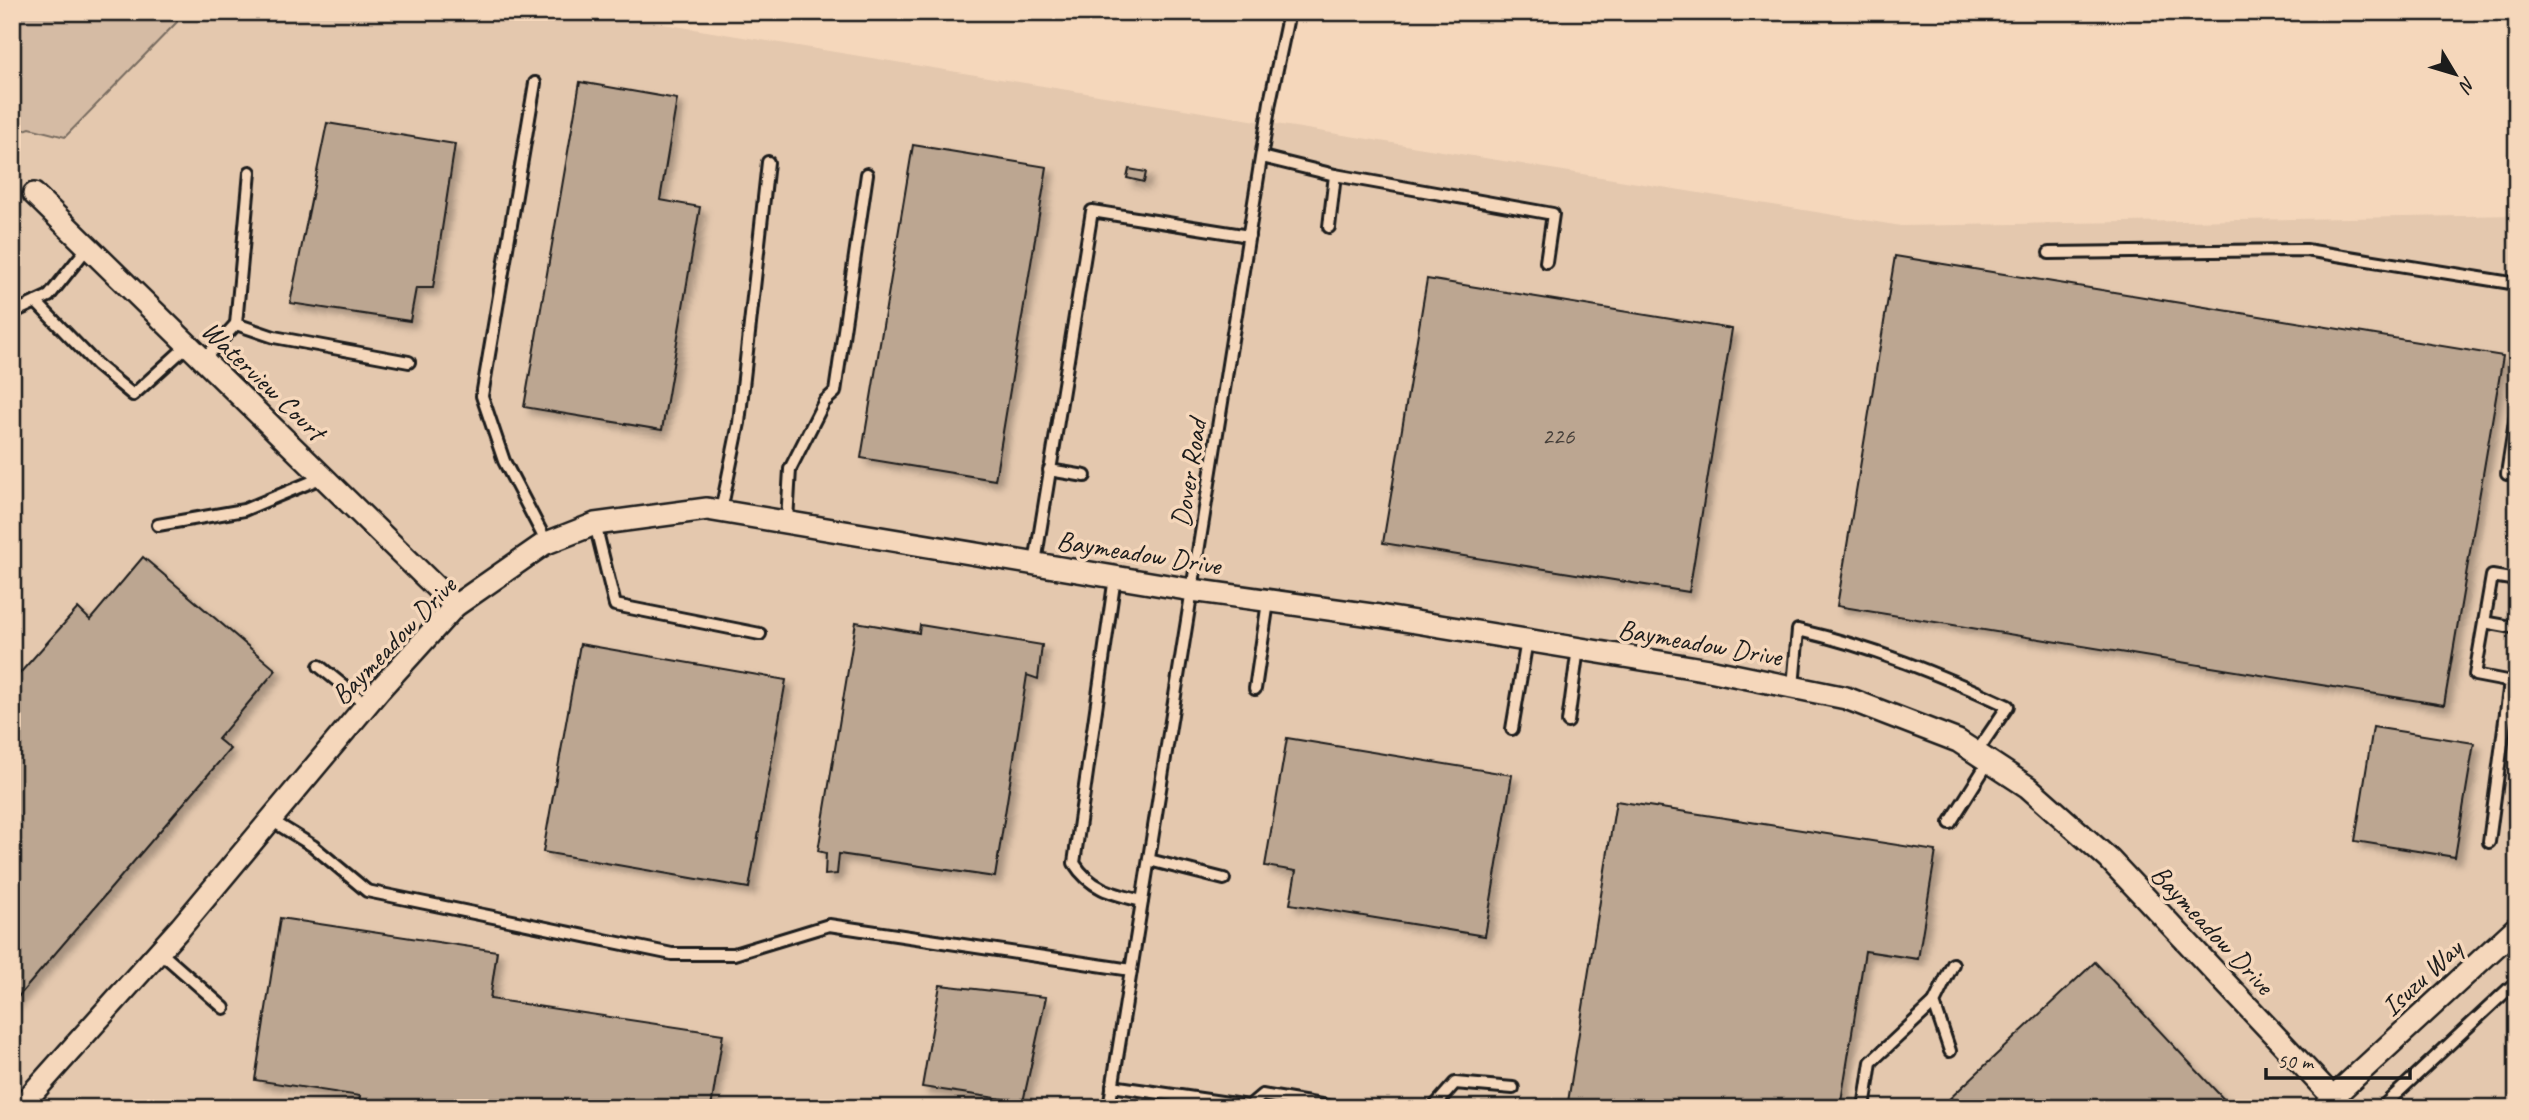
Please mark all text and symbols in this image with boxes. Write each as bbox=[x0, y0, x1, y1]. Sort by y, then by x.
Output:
north arrow bbox=[2420, 38, 2490, 108]
text: N bbox=[2453, 72, 2481, 98]
street label: Waterview Court bbox=[194, 313, 336, 451]
street label: Dover Road bbox=[1163, 413, 1215, 530]
house number: 226 bbox=[1542, 421, 1575, 451]
street label: Baymeadow Drive bbox=[1055, 522, 1225, 583]
street label: Baymeadow Drive bbox=[323, 567, 465, 712]
street label: Baymeadow Drive bbox=[1616, 611, 1786, 674]
street label: Baymeadow Drive bbox=[2143, 857, 2283, 1003]
street label: Isuzu Way bbox=[2374, 929, 2471, 1024]
scale bar bbox=[2266, 1036, 2410, 1080]
text: 50 m bbox=[2277, 1048, 2315, 1074]

